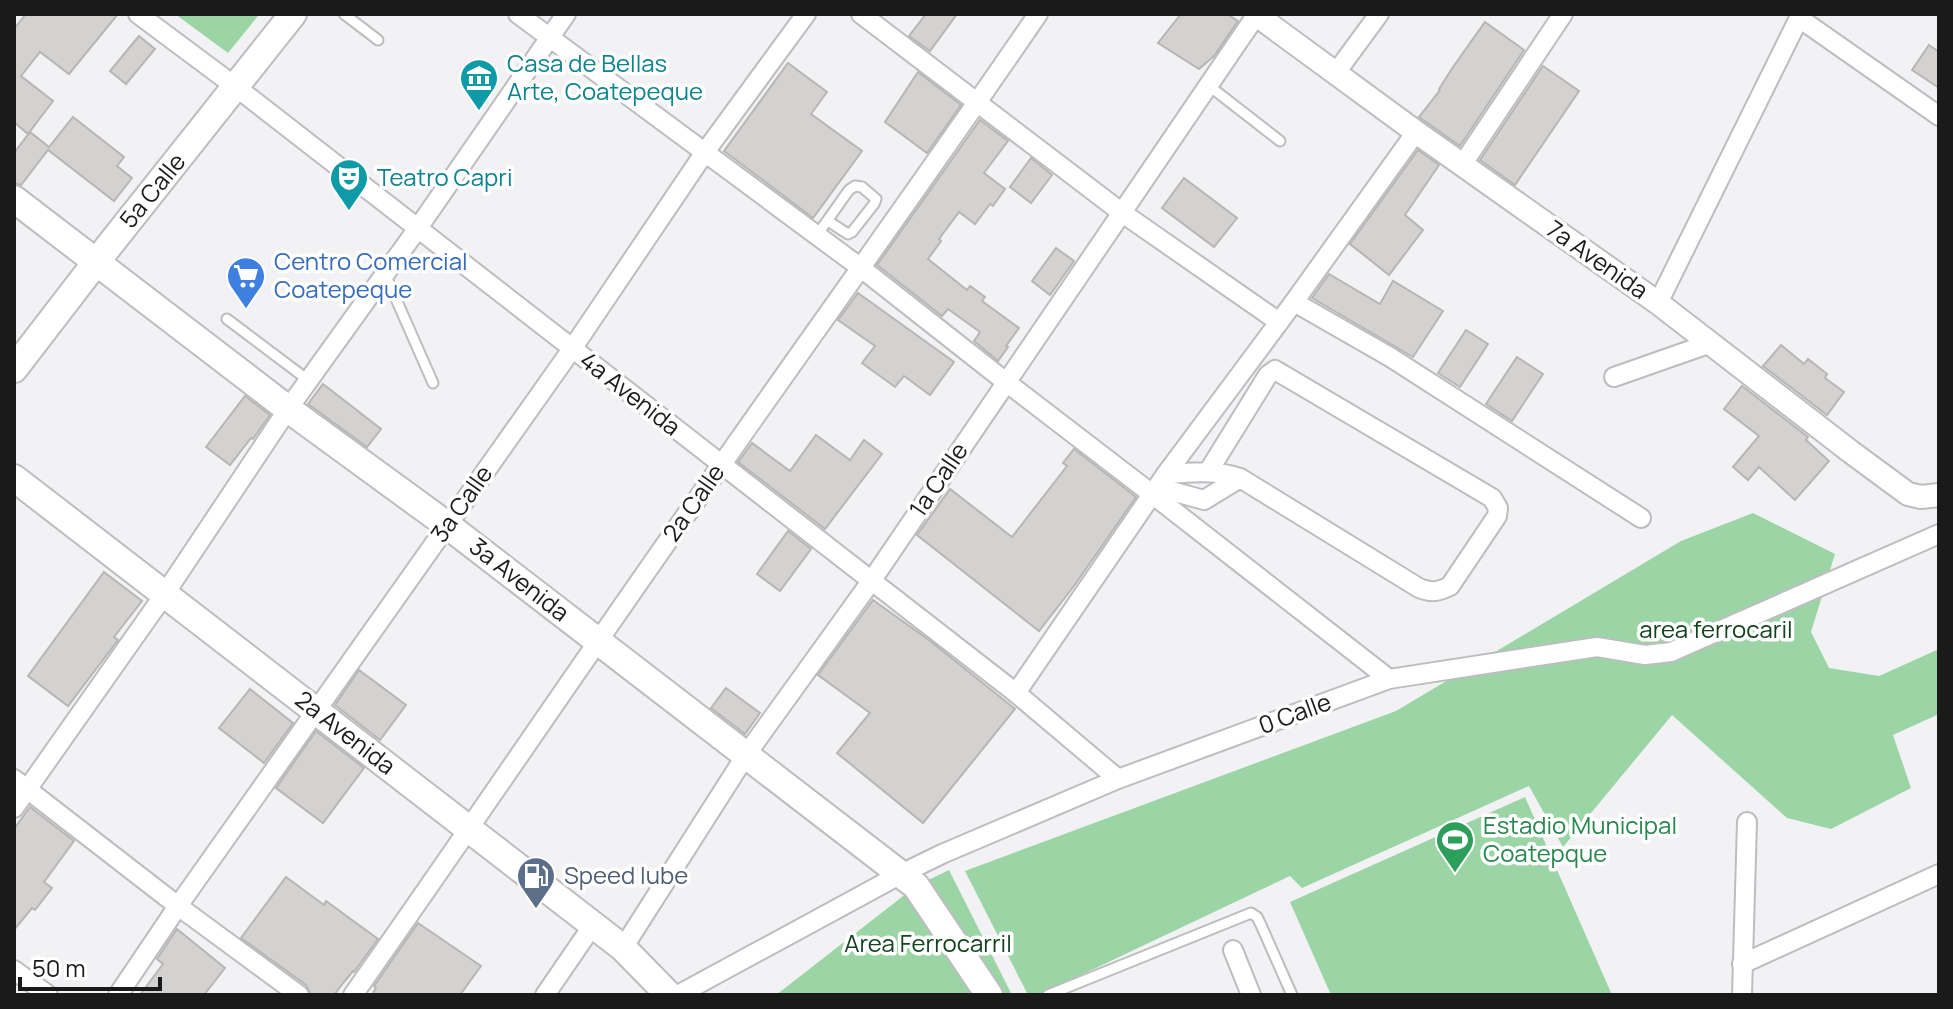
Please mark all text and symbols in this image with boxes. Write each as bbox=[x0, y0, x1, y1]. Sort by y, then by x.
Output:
place label: Casa de Bellas Arte, Coatepeque bbox=[507, 46, 703, 107]
museum icon: Casa de Bellas Arte, Coatepeque bbox=[458, 57, 500, 112]
street label: 5a Calle bbox=[111, 146, 192, 235]
theatre icon: Teatro Capri bbox=[328, 157, 370, 212]
place label: Teatro Capri bbox=[377, 160, 513, 193]
street label: 7a Avenida bbox=[1540, 212, 1655, 306]
place label: Centro Comercial Coatepeque bbox=[274, 244, 468, 305]
supermarket icon: Centro Comercial Coatepeque bbox=[225, 255, 267, 310]
street label: 4a Avenida bbox=[574, 343, 688, 443]
street label: 1a Calle bbox=[901, 435, 975, 523]
street label: 2a Calle bbox=[654, 457, 731, 547]
street label: 3a Calle bbox=[422, 458, 499, 548]
street label: 3a Avenida bbox=[463, 529, 577, 628]
park label: area ferrocaril bbox=[1639, 612, 1793, 645]
street label: 2a Avenida bbox=[289, 682, 403, 781]
street label: 0 Calle bbox=[1254, 684, 1335, 741]
place label: Estadio Municipal Coatepque bbox=[1483, 808, 1677, 869]
sports icon: Estadio Municipal Coatepque bbox=[1434, 819, 1476, 874]
fuel station icon: Speed lube bbox=[515, 855, 557, 910]
place label: Speed lube bbox=[564, 858, 688, 891]
park label: Area Ferrocarril bbox=[844, 926, 1012, 959]
scale bar bbox=[20, 941, 160, 991]
text: 50 m bbox=[32, 951, 86, 984]

